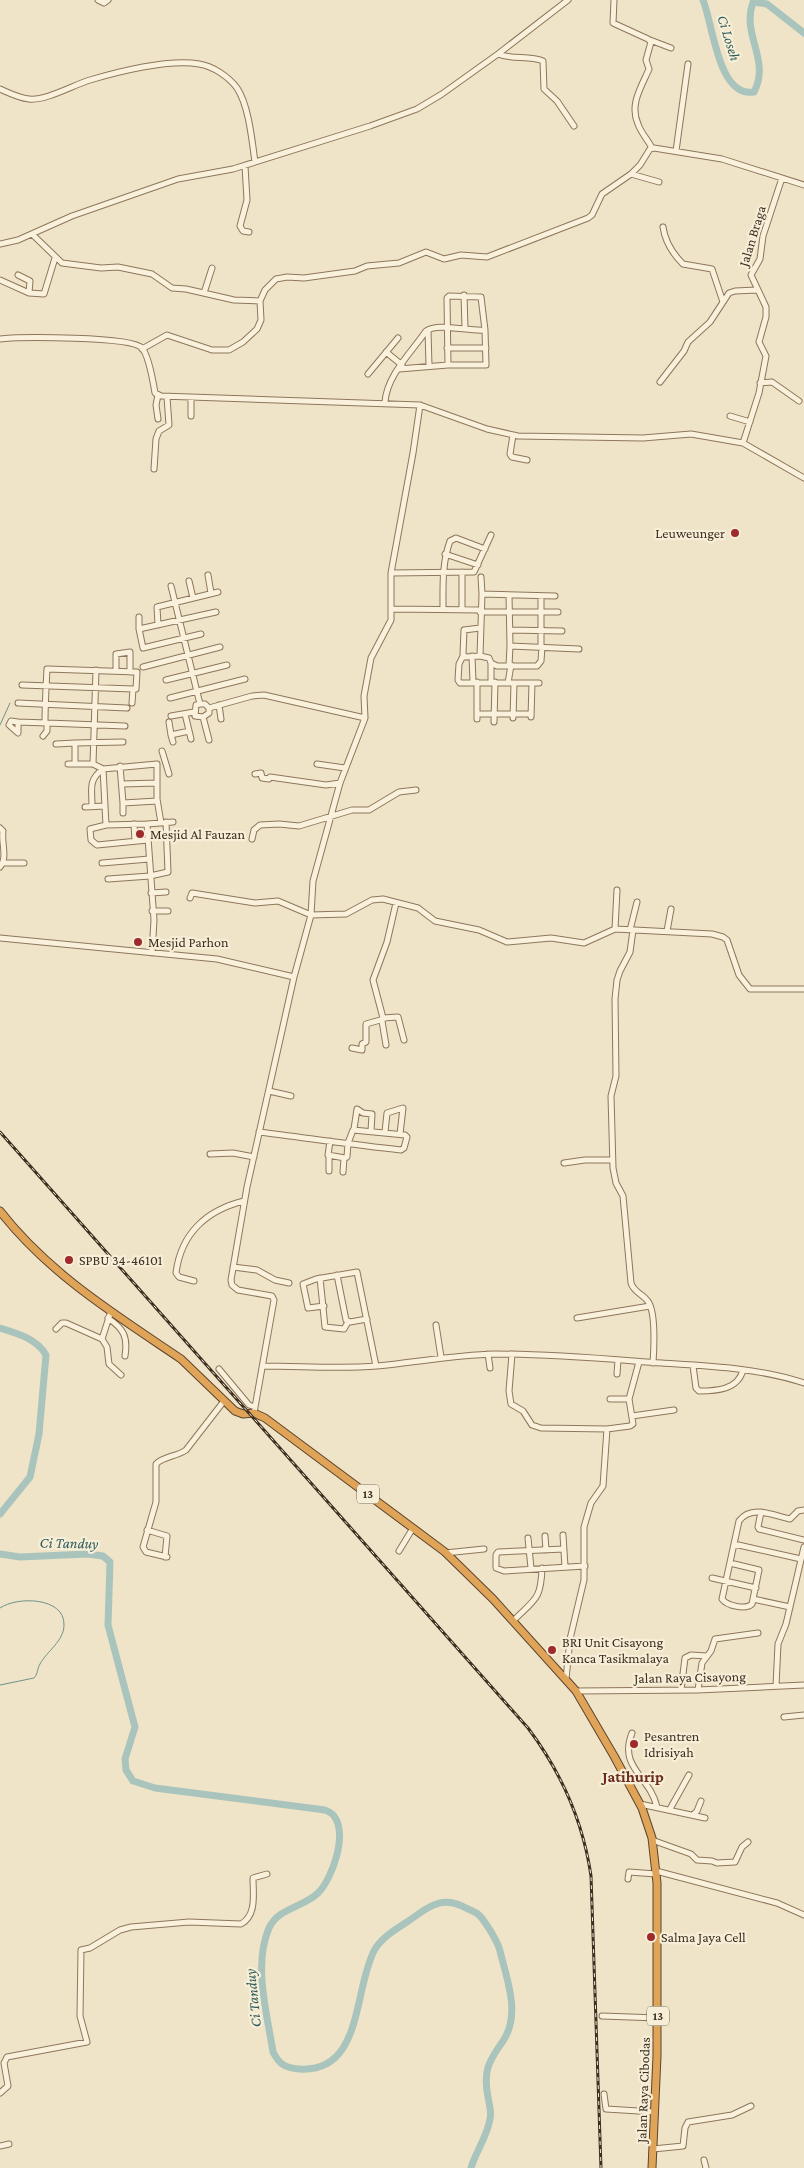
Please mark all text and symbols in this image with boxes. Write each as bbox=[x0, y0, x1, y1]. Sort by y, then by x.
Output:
water label: Ci Loseh bbox=[714, 13, 744, 63]
street label: Jalan Braga bbox=[735, 203, 769, 270]
place label: Leuweunger bbox=[655, 525, 725, 541]
marker: Leuweunger bbox=[729, 527, 741, 539]
place label: Mesjid Al Fauzan bbox=[150, 826, 246, 843]
marker: Mesjid Al Fauzan bbox=[134, 828, 146, 840]
place label: Mesjid Parhon bbox=[148, 934, 229, 951]
marker: Mesjid Parhon bbox=[132, 936, 144, 948]
place label: SPBU 34-46101 bbox=[79, 1252, 163, 1268]
marker: SPBU 34-46101 bbox=[63, 1254, 75, 1266]
road number: 13 bbox=[357, 1485, 379, 1504]
water label: Ci Tanduy bbox=[40, 1534, 98, 1553]
place label: BRI Unit Cisayong Kanca Tasikmalaya bbox=[562, 1634, 669, 1666]
marker: BRI Unit Cisayong Kanca Tasikmalaya bbox=[546, 1644, 558, 1656]
street label: Jalan Raya Cisayong bbox=[632, 1668, 746, 1686]
place label: Pesantren Idrisiyah bbox=[644, 1728, 700, 1760]
marker: Pesantren Idrisiyah bbox=[628, 1738, 640, 1750]
district label: Jatihurip bbox=[600, 1768, 664, 1785]
place label: Salma Jaya Cell bbox=[661, 1929, 746, 1945]
marker: Salma Jaya Cell bbox=[645, 1931, 657, 1943]
water label: Ci Tanduy bbox=[242, 1968, 265, 2028]
road number: 13 bbox=[647, 2006, 669, 2025]
street label: Jalan Raya Cibodas bbox=[633, 2037, 653, 2145]

